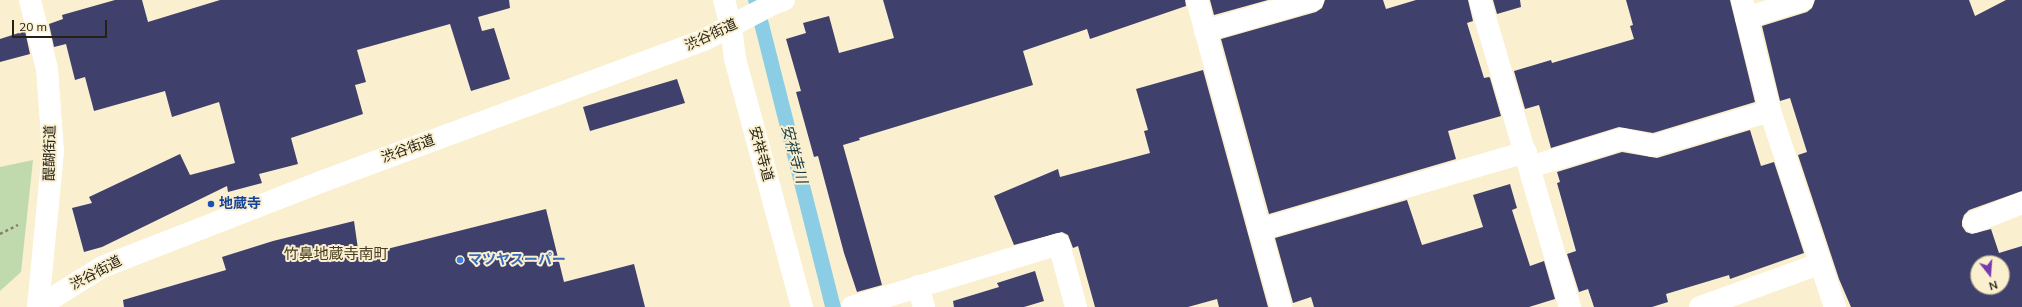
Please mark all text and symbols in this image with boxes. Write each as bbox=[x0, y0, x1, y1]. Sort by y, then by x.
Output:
scale bar bbox=[14, 12, 109, 38]
street label: 渋谷街道 bbox=[682, 16, 740, 54]
text: 20 m bbox=[19, 19, 47, 34]
water label: 安祥寺川 bbox=[778, 123, 810, 185]
street label: 醍醐街道 bbox=[41, 125, 59, 181]
street label: 安祥寺道 bbox=[746, 125, 776, 183]
street label: 渋谷街道 bbox=[379, 132, 437, 166]
place label: 地蔵寺 bbox=[219, 196, 261, 212]
marker: 地蔵寺 bbox=[206, 199, 216, 209]
district label: 竹鼻地蔵寺南町 bbox=[284, 245, 388, 263]
street label: 渋谷街道 bbox=[67, 252, 125, 294]
place label: マツヤスーパー bbox=[468, 252, 566, 268]
marker: マツヤスーパー bbox=[455, 255, 465, 265]
north arrow bbox=[1970, 255, 2010, 295]
text: N bbox=[1987, 278, 1999, 293]

